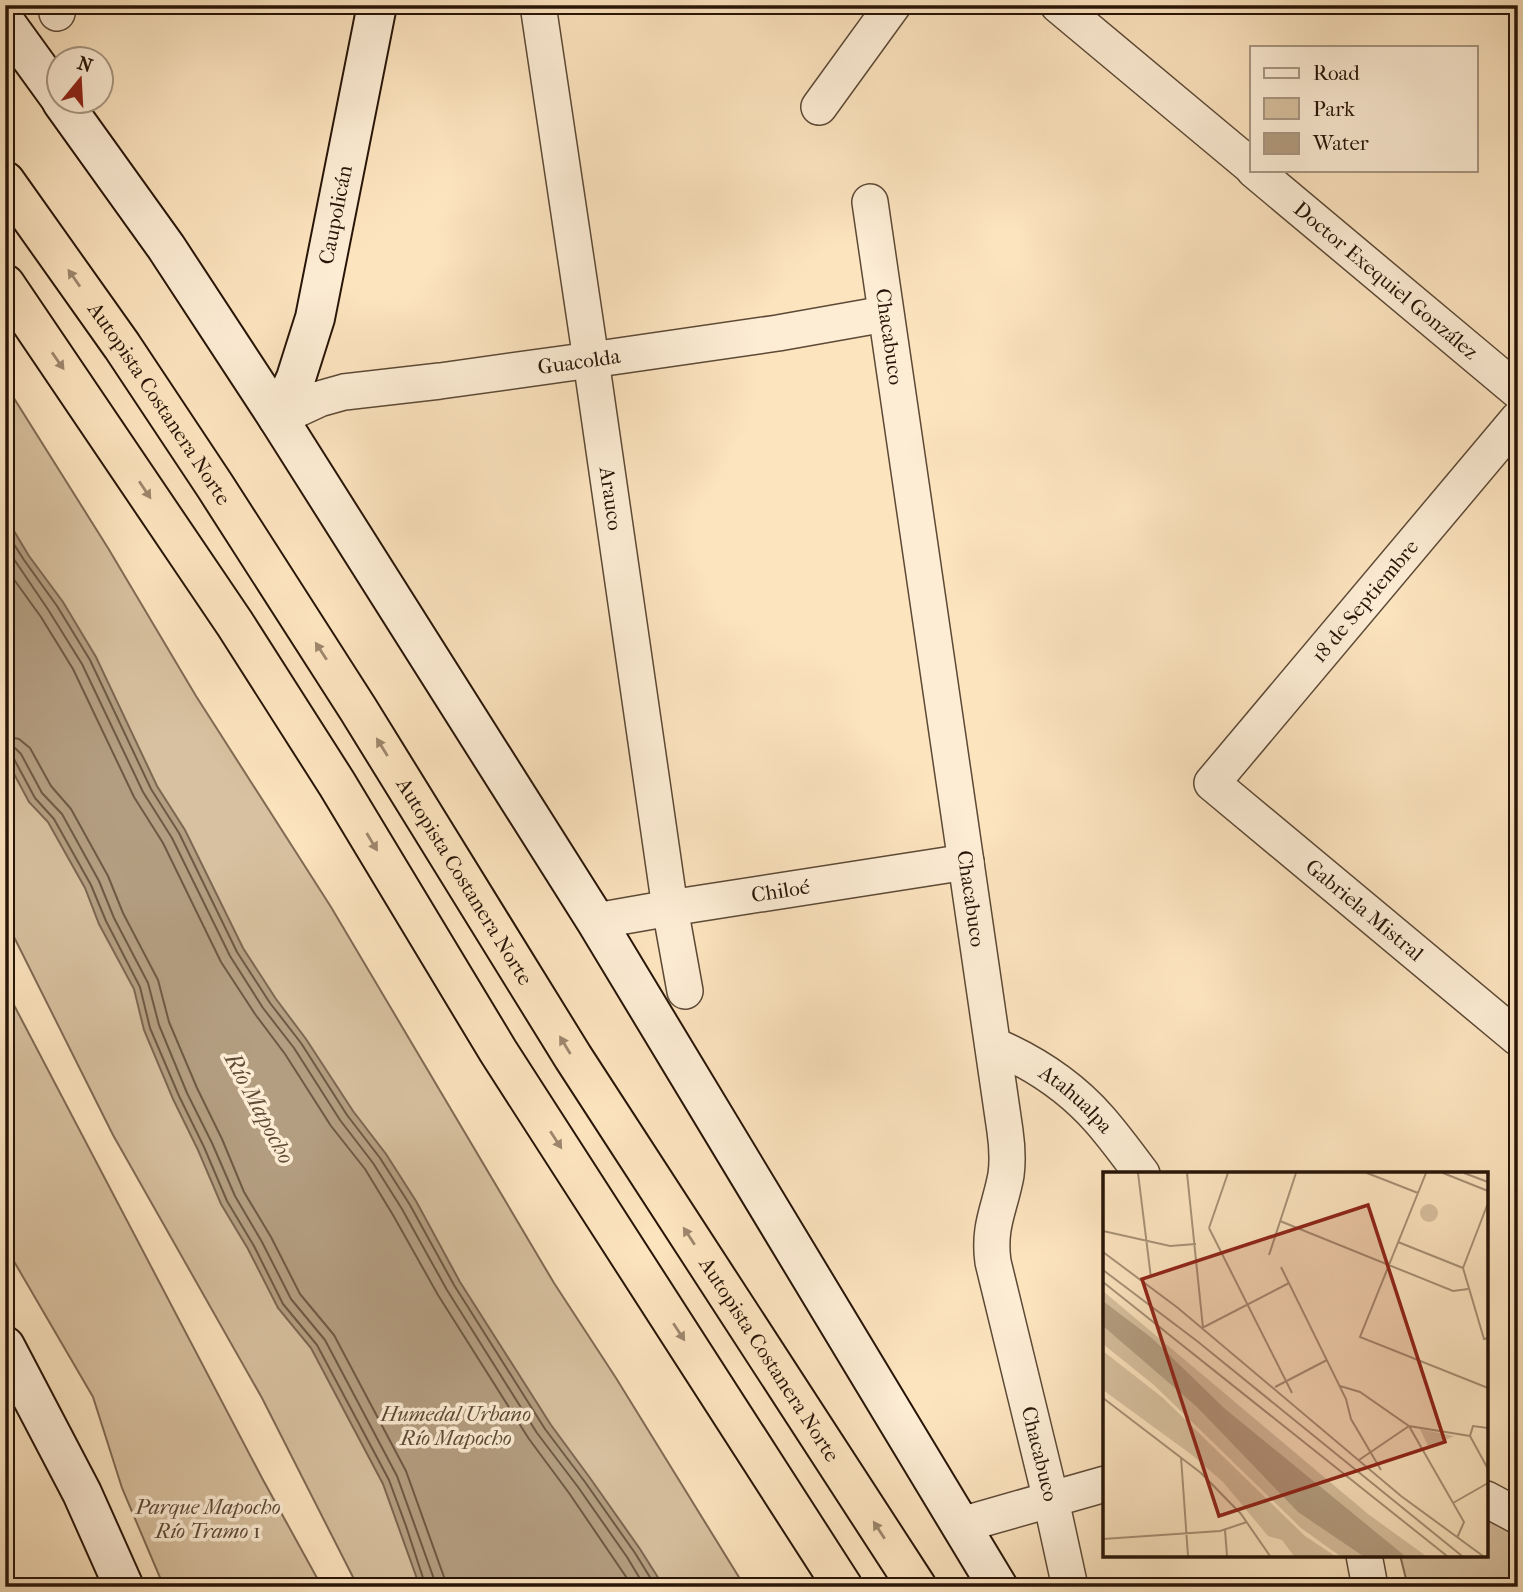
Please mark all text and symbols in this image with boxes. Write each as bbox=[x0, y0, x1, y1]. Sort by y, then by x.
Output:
north arrow bbox=[46, 46, 116, 116]
legend bbox=[1250, 46, 1478, 172]
text: N bbox=[75, 52, 96, 78]
text: Road bbox=[1313, 61, 1360, 85]
text: Park bbox=[1313, 97, 1355, 121]
text: Water bbox=[1312, 131, 1369, 155]
street label: Caupolicán bbox=[314, 163, 357, 267]
street label: Doctor Exequiel González bbox=[1289, 197, 1483, 364]
one-way arrow bbox=[67, 269, 81, 287]
street label: Chacabuco bbox=[871, 287, 908, 386]
street label: Autopista Costanera Norte bbox=[82, 297, 236, 509]
street label: Guacolda bbox=[536, 344, 622, 379]
one-way arrow bbox=[51, 352, 65, 370]
street label: Arauco bbox=[594, 464, 627, 532]
one-way arrow bbox=[138, 480, 151, 499]
street label: 18 de Septiembre bbox=[1307, 535, 1423, 667]
one-way arrow bbox=[314, 642, 327, 661]
one-way arrow bbox=[375, 737, 388, 756]
street label: Autopista Costanera Norte bbox=[391, 773, 538, 989]
one-way arrow bbox=[366, 833, 378, 852]
street label: Chacabuco bbox=[952, 849, 990, 949]
street label: Gabriela Mistral bbox=[1301, 854, 1428, 966]
street label: Chiloé bbox=[750, 874, 811, 907]
one-way arrow bbox=[559, 1035, 572, 1055]
water label: Río Mapocho bbox=[218, 1046, 300, 1168]
street label: Atahualpa bbox=[1034, 1060, 1118, 1138]
one-way arrow bbox=[549, 1131, 562, 1150]
inset map bbox=[1103, 1172, 1488, 1557]
one-way arrow bbox=[682, 1226, 695, 1246]
street label: Autopista Costanera Norte bbox=[694, 1252, 844, 1466]
one-way arrow bbox=[672, 1322, 685, 1341]
park label: Humedal Urbano Río Mapocho bbox=[380, 1402, 531, 1450]
street label: Chacabuco bbox=[1017, 1404, 1063, 1504]
park label: Parque Mapocho Río Tramo 1 bbox=[134, 1495, 281, 1543]
one-way arrow bbox=[873, 1520, 886, 1539]

